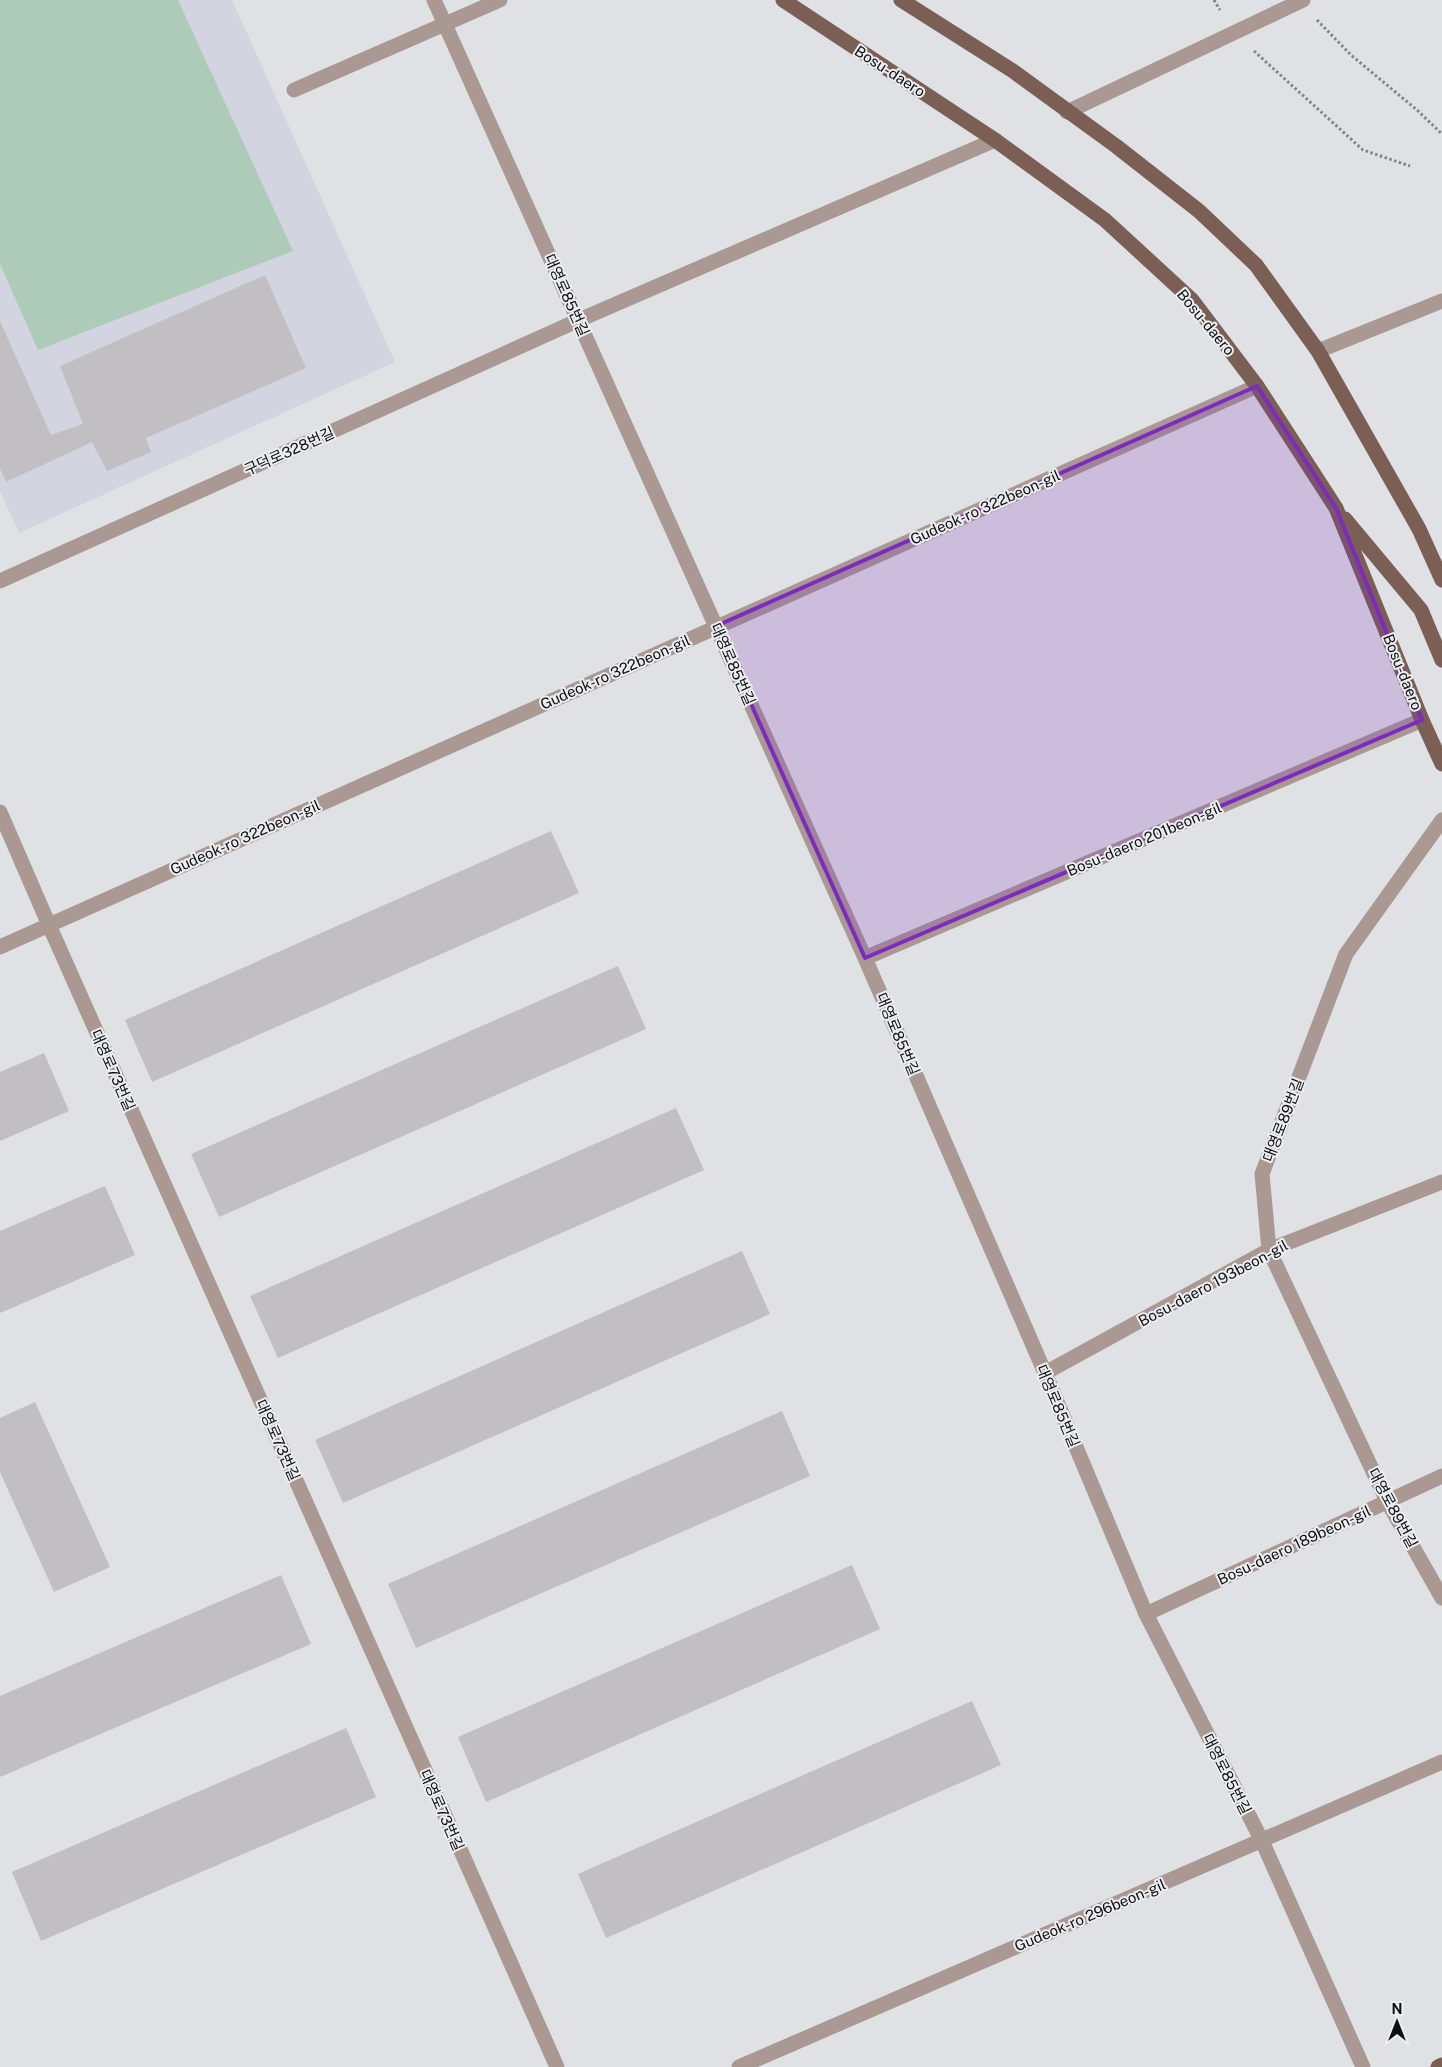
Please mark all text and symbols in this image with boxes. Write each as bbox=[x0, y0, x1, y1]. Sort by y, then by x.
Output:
street label: Bosu-daero bbox=[852, 42, 928, 100]
street label: 대영로85번길 bbox=[541, 251, 593, 339]
street label: Bosu-daero bbox=[1174, 286, 1238, 358]
street label: 구덕로328번길 bbox=[241, 423, 337, 479]
street label: Gudeok-ro 322beon-gil bbox=[907, 466, 1063, 548]
street label: 대영로85번길 bbox=[707, 620, 759, 708]
street label: Gudeok-ro 322beon-gil bbox=[537, 631, 693, 713]
street label: Bosu-daero bbox=[1380, 631, 1426, 713]
street label: Gudeok-ro 322beon-gil bbox=[167, 796, 323, 878]
street label: Bosu-daero 201beon-gil bbox=[1064, 799, 1224, 879]
street label: 대영로85번길 bbox=[873, 990, 923, 1078]
street label: 대영로73번길 bbox=[88, 1027, 138, 1113]
street label: 대영로89번길 bbox=[1259, 1076, 1307, 1164]
street label: Bosu-daero 193beon-gil bbox=[1135, 1236, 1291, 1330]
street label: 대영로85번길 bbox=[1033, 1362, 1083, 1450]
street label: 대영로73번길 bbox=[253, 1397, 303, 1483]
street label: 대영로89번길 bbox=[1365, 1465, 1421, 1551]
street label: Bosu-daero 189beon-gil bbox=[1215, 1502, 1373, 1588]
street label: 대영로85번길 bbox=[1199, 1731, 1255, 1817]
street label: 대영로73번길 bbox=[417, 1767, 467, 1853]
street label: Gudeok-ro 296beon-gil bbox=[1012, 1875, 1168, 1955]
north arrow bbox=[1372, 1997, 1422, 2047]
text: N bbox=[1392, 2001, 1402, 2017]

